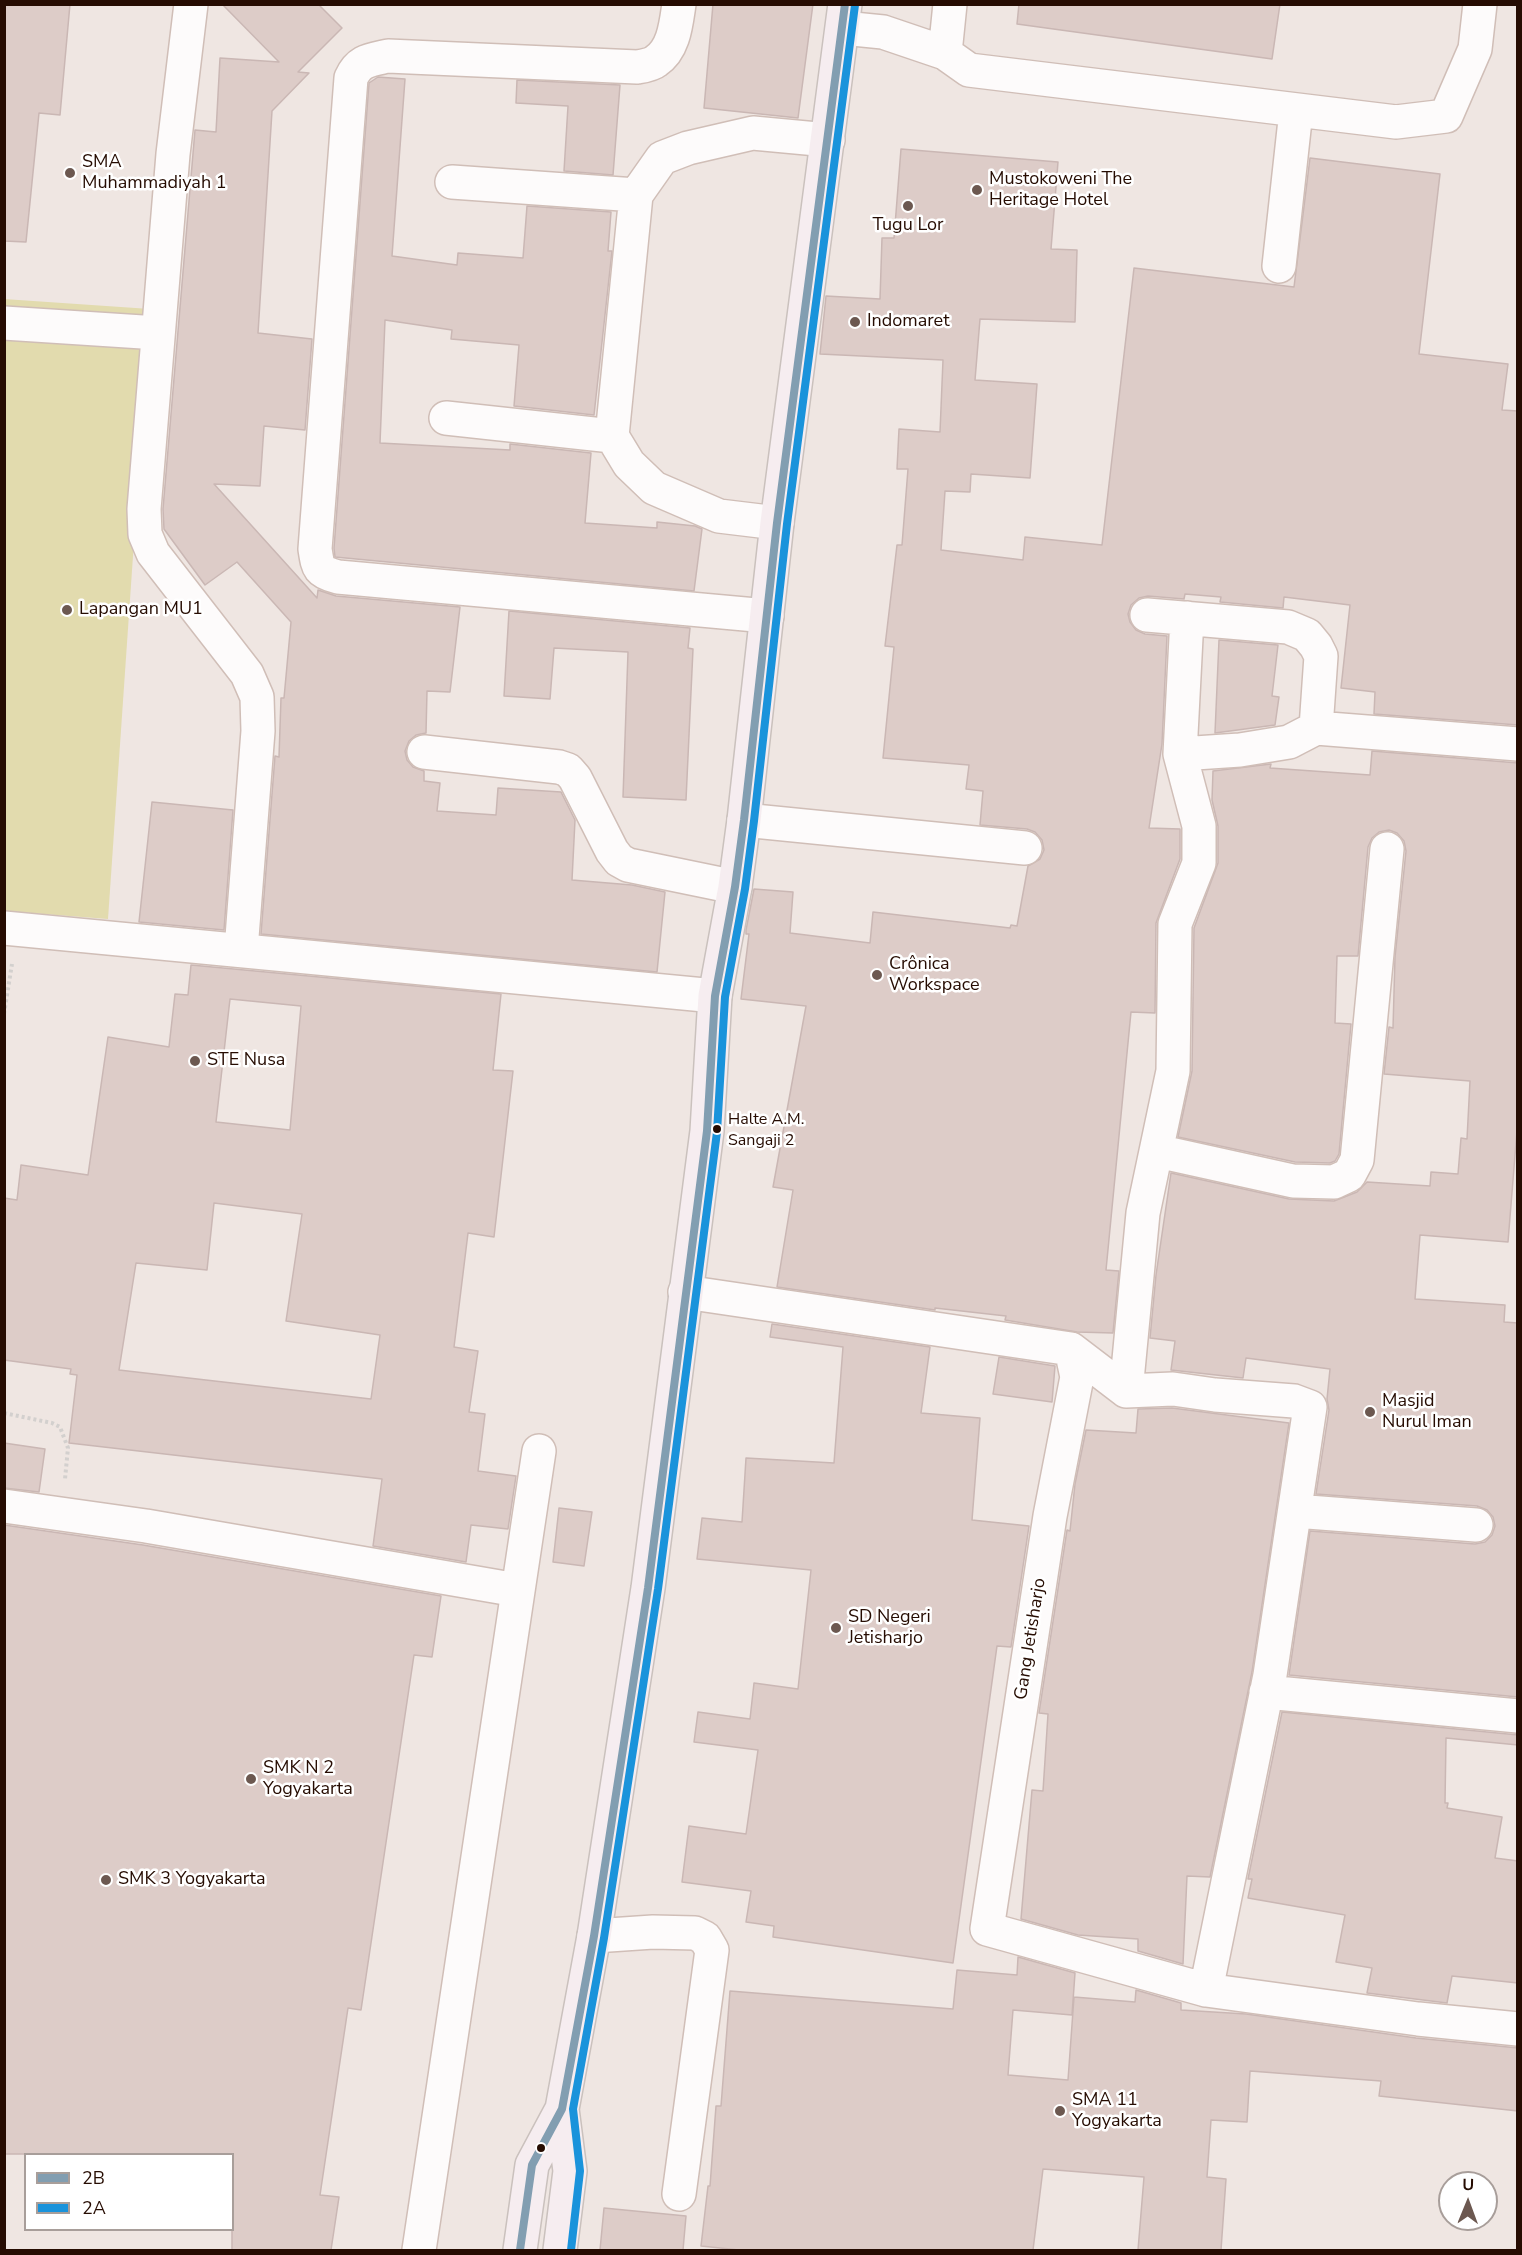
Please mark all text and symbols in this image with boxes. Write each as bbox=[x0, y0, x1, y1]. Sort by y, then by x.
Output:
place label: SMA Muhammadiyah 1 bbox=[82, 152, 227, 195]
marker: SMA Muhammadiyah 1 bbox=[63, 166, 77, 180]
place label: Mustokoweni The Heritage Hotel bbox=[989, 169, 1132, 212]
marker: Mustokoweni The Heritage Hotel bbox=[970, 183, 984, 197]
marker: Tugu Lor bbox=[901, 199, 915, 213]
place label: Tugu Lor bbox=[872, 215, 944, 237]
place label: Indomaret bbox=[867, 311, 949, 333]
marker: Indomaret bbox=[848, 315, 862, 329]
place label: Lapangan MU1 bbox=[79, 599, 203, 621]
marker: Lapangan MU1 bbox=[60, 603, 74, 617]
place label: Crônica Workspace bbox=[889, 954, 979, 996]
marker: Crônica Workspace bbox=[870, 968, 884, 982]
place label: STE Nusa bbox=[207, 1050, 285, 1072]
marker: STE Nusa bbox=[188, 1054, 202, 1068]
place label: Halte A.M. Sangaji 2 bbox=[728, 1110, 804, 1148]
marker: Halte A.M. Sangaji 2 bbox=[711, 1123, 723, 1135]
place label: Masjid Nurul Iman bbox=[1382, 1391, 1472, 1434]
marker: Masjid Nurul Iman bbox=[1363, 1405, 1377, 1419]
street label: Gang Jetisharjo bbox=[1011, 1577, 1051, 1701]
place label: SD Negeri Jetisharjo bbox=[848, 1607, 931, 1650]
marker: SD Negeri Jetisharjo bbox=[829, 1621, 843, 1635]
place label: SMK N 2 Yogyakarta bbox=[263, 1758, 353, 1800]
marker: SMK N 2 Yogyakarta bbox=[244, 1772, 258, 1786]
place label: SMK 3 Yogyakarta bbox=[118, 1869, 265, 1891]
marker: SMK 3 Yogyakarta bbox=[99, 1873, 113, 1887]
place label: SMA 11 Yogyakarta bbox=[1072, 2090, 1162, 2132]
marker: SMA 11 Yogyakarta bbox=[1053, 2104, 1067, 2118]
unlabelled marker bbox=[535, 2142, 547, 2154]
legend bbox=[24, 2153, 234, 2231]
text: 2B bbox=[82, 2166, 105, 2190]
north arrow bbox=[1438, 2171, 1498, 2231]
text: U bbox=[1462, 2174, 1474, 2196]
text: 2A bbox=[82, 2196, 106, 2220]

